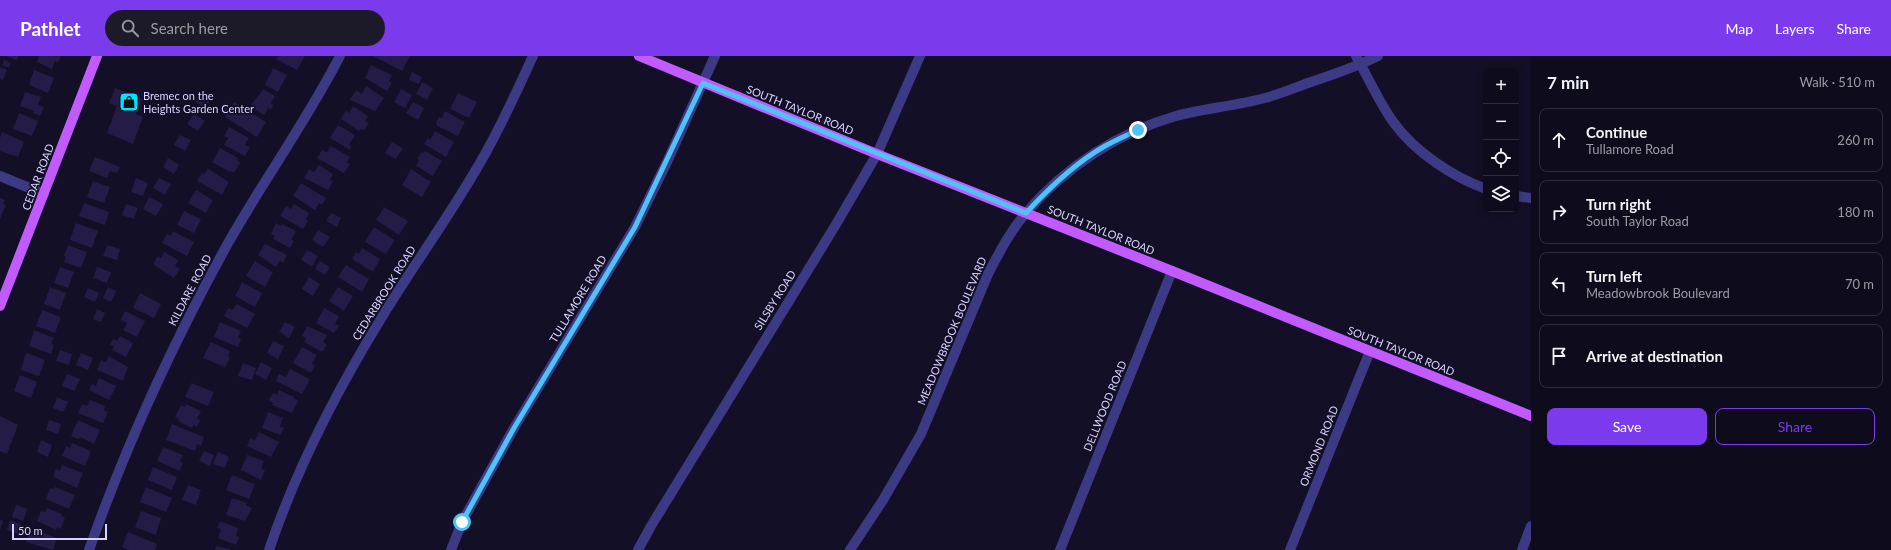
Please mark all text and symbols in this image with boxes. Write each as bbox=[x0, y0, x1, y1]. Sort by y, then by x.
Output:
search box bbox=[105, 10, 385, 46]
text: Pathlet bbox=[20, 17, 81, 40]
icon: search bbox=[119, 17, 141, 39]
text: Search here bbox=[151, 19, 228, 37]
text: Map bbox=[1725, 20, 1753, 37]
text: Layers bbox=[1775, 20, 1815, 37]
text: Share bbox=[1837, 20, 1871, 37]
map controls bbox=[1483, 68, 1519, 212]
button: + bbox=[1483, 68, 1519, 104]
text: 7 min bbox=[1547, 72, 1589, 93]
text: Walk · 510 m bbox=[1799, 74, 1875, 90]
street label: SOUTH TAYLOR ROAD bbox=[745, 82, 856, 137]
place label: Bremec on the Heights Garden Center bbox=[143, 89, 254, 115]
shop icon: Bremec on the Heights Garden Center bbox=[118, 91, 140, 113]
button: − bbox=[1483, 104, 1519, 140]
route end bbox=[1129, 121, 1147, 139]
text: Continue bbox=[1586, 123, 1647, 141]
icon: ahead bbox=[1548, 129, 1570, 151]
text: 260 m bbox=[1837, 132, 1874, 148]
button: locate bbox=[1483, 140, 1519, 176]
text: Tullamore Road bbox=[1586, 141, 1674, 157]
street label: CEDAR ROAD bbox=[19, 142, 56, 212]
button: layers bbox=[1483, 176, 1519, 212]
text: Turn right bbox=[1586, 195, 1651, 213]
icon: right bbox=[1548, 201, 1570, 223]
street label: SOUTH TAYLOR ROAD bbox=[1046, 202, 1157, 257]
text: 180 m bbox=[1837, 204, 1874, 220]
text: South Taylor Road bbox=[1586, 213, 1689, 229]
street label: CEDARBROOK ROAD bbox=[349, 243, 418, 342]
street label: KILDARE ROAD bbox=[165, 252, 214, 328]
street label: TULLAMORE ROAD bbox=[546, 253, 609, 345]
street label: MEADOWBROOK BOULEVARD bbox=[914, 255, 989, 407]
street label: SILSBY ROAD bbox=[751, 267, 798, 332]
text: Turn left bbox=[1586, 267, 1642, 285]
icon: left bbox=[1548, 273, 1570, 295]
text: 70 m bbox=[1845, 276, 1874, 292]
text: Meadowbrook Boulevard bbox=[1586, 285, 1730, 301]
street label: SOUTH TAYLOR ROAD bbox=[1346, 323, 1457, 378]
icon: arrive bbox=[1548, 345, 1570, 367]
text: Arrive at destination bbox=[1586, 347, 1723, 365]
street label: DELLWOOD ROAD bbox=[1080, 359, 1129, 453]
street label: ORMOND ROAD bbox=[1296, 404, 1341, 488]
button: Save bbox=[1547, 408, 1707, 445]
button: Share bbox=[1715, 408, 1875, 445]
route start bbox=[453, 513, 471, 531]
scale bar bbox=[12, 522, 107, 541]
text: 50 m bbox=[18, 524, 43, 537]

